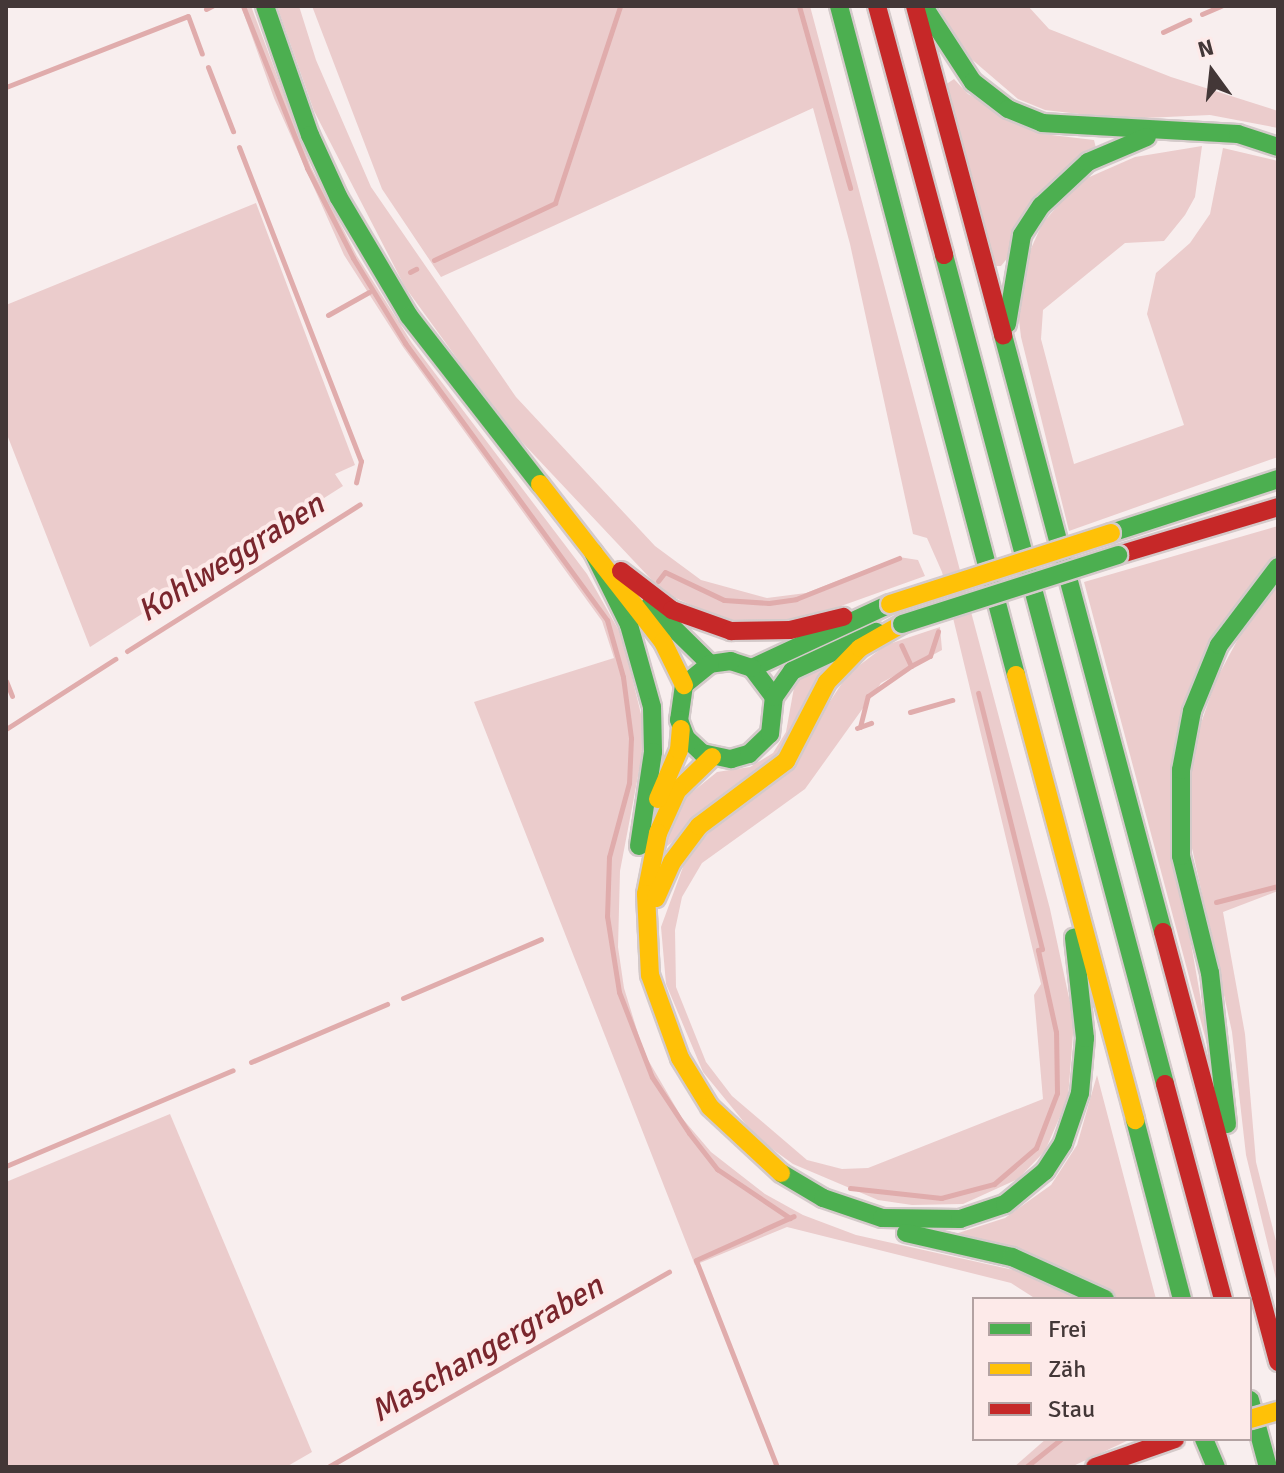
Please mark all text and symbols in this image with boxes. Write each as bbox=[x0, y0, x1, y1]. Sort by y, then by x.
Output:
north arrow bbox=[1172, 32, 1252, 112]
text: N bbox=[1195, 33, 1217, 63]
water label: Kohlweggraben bbox=[131, 485, 331, 631]
water label: Maschangergraben bbox=[364, 1267, 610, 1431]
legend bbox=[972, 1297, 1252, 1441]
text: Frei bbox=[1048, 1314, 1087, 1344]
text: Zäh bbox=[1048, 1354, 1086, 1384]
text: Stau bbox=[1048, 1394, 1095, 1424]

